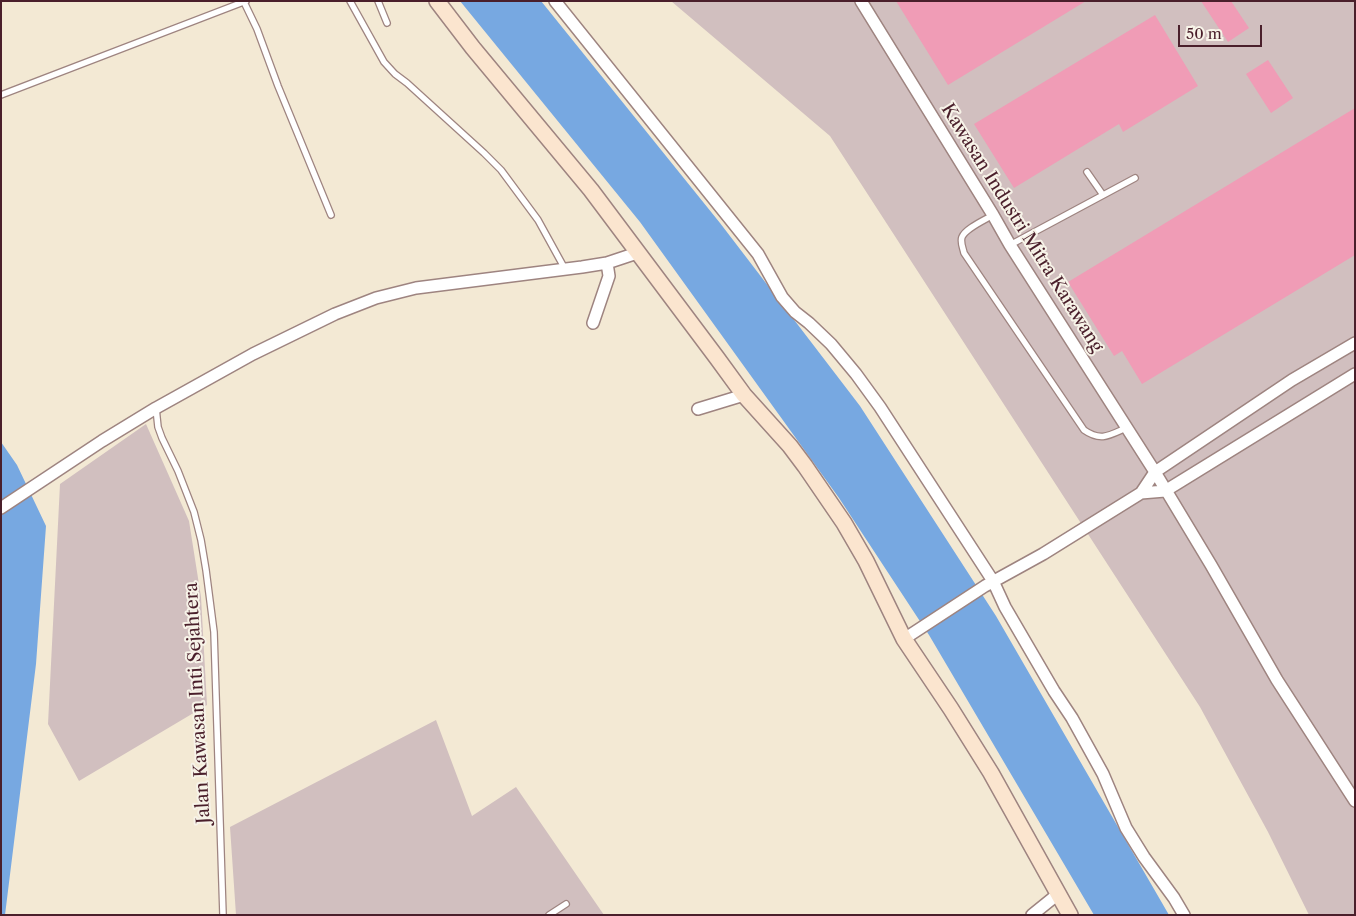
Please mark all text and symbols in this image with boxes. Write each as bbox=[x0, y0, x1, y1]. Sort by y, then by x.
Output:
scale bar bbox=[1181, 15, 1265, 47]
text: 50 m bbox=[1186, 24, 1222, 43]
street label: Kawasan Industri Mitra Karawang bbox=[936, 100, 1108, 356]
street label: Jalan Kawasan Inti Sejahtera bbox=[181, 582, 215, 824]

